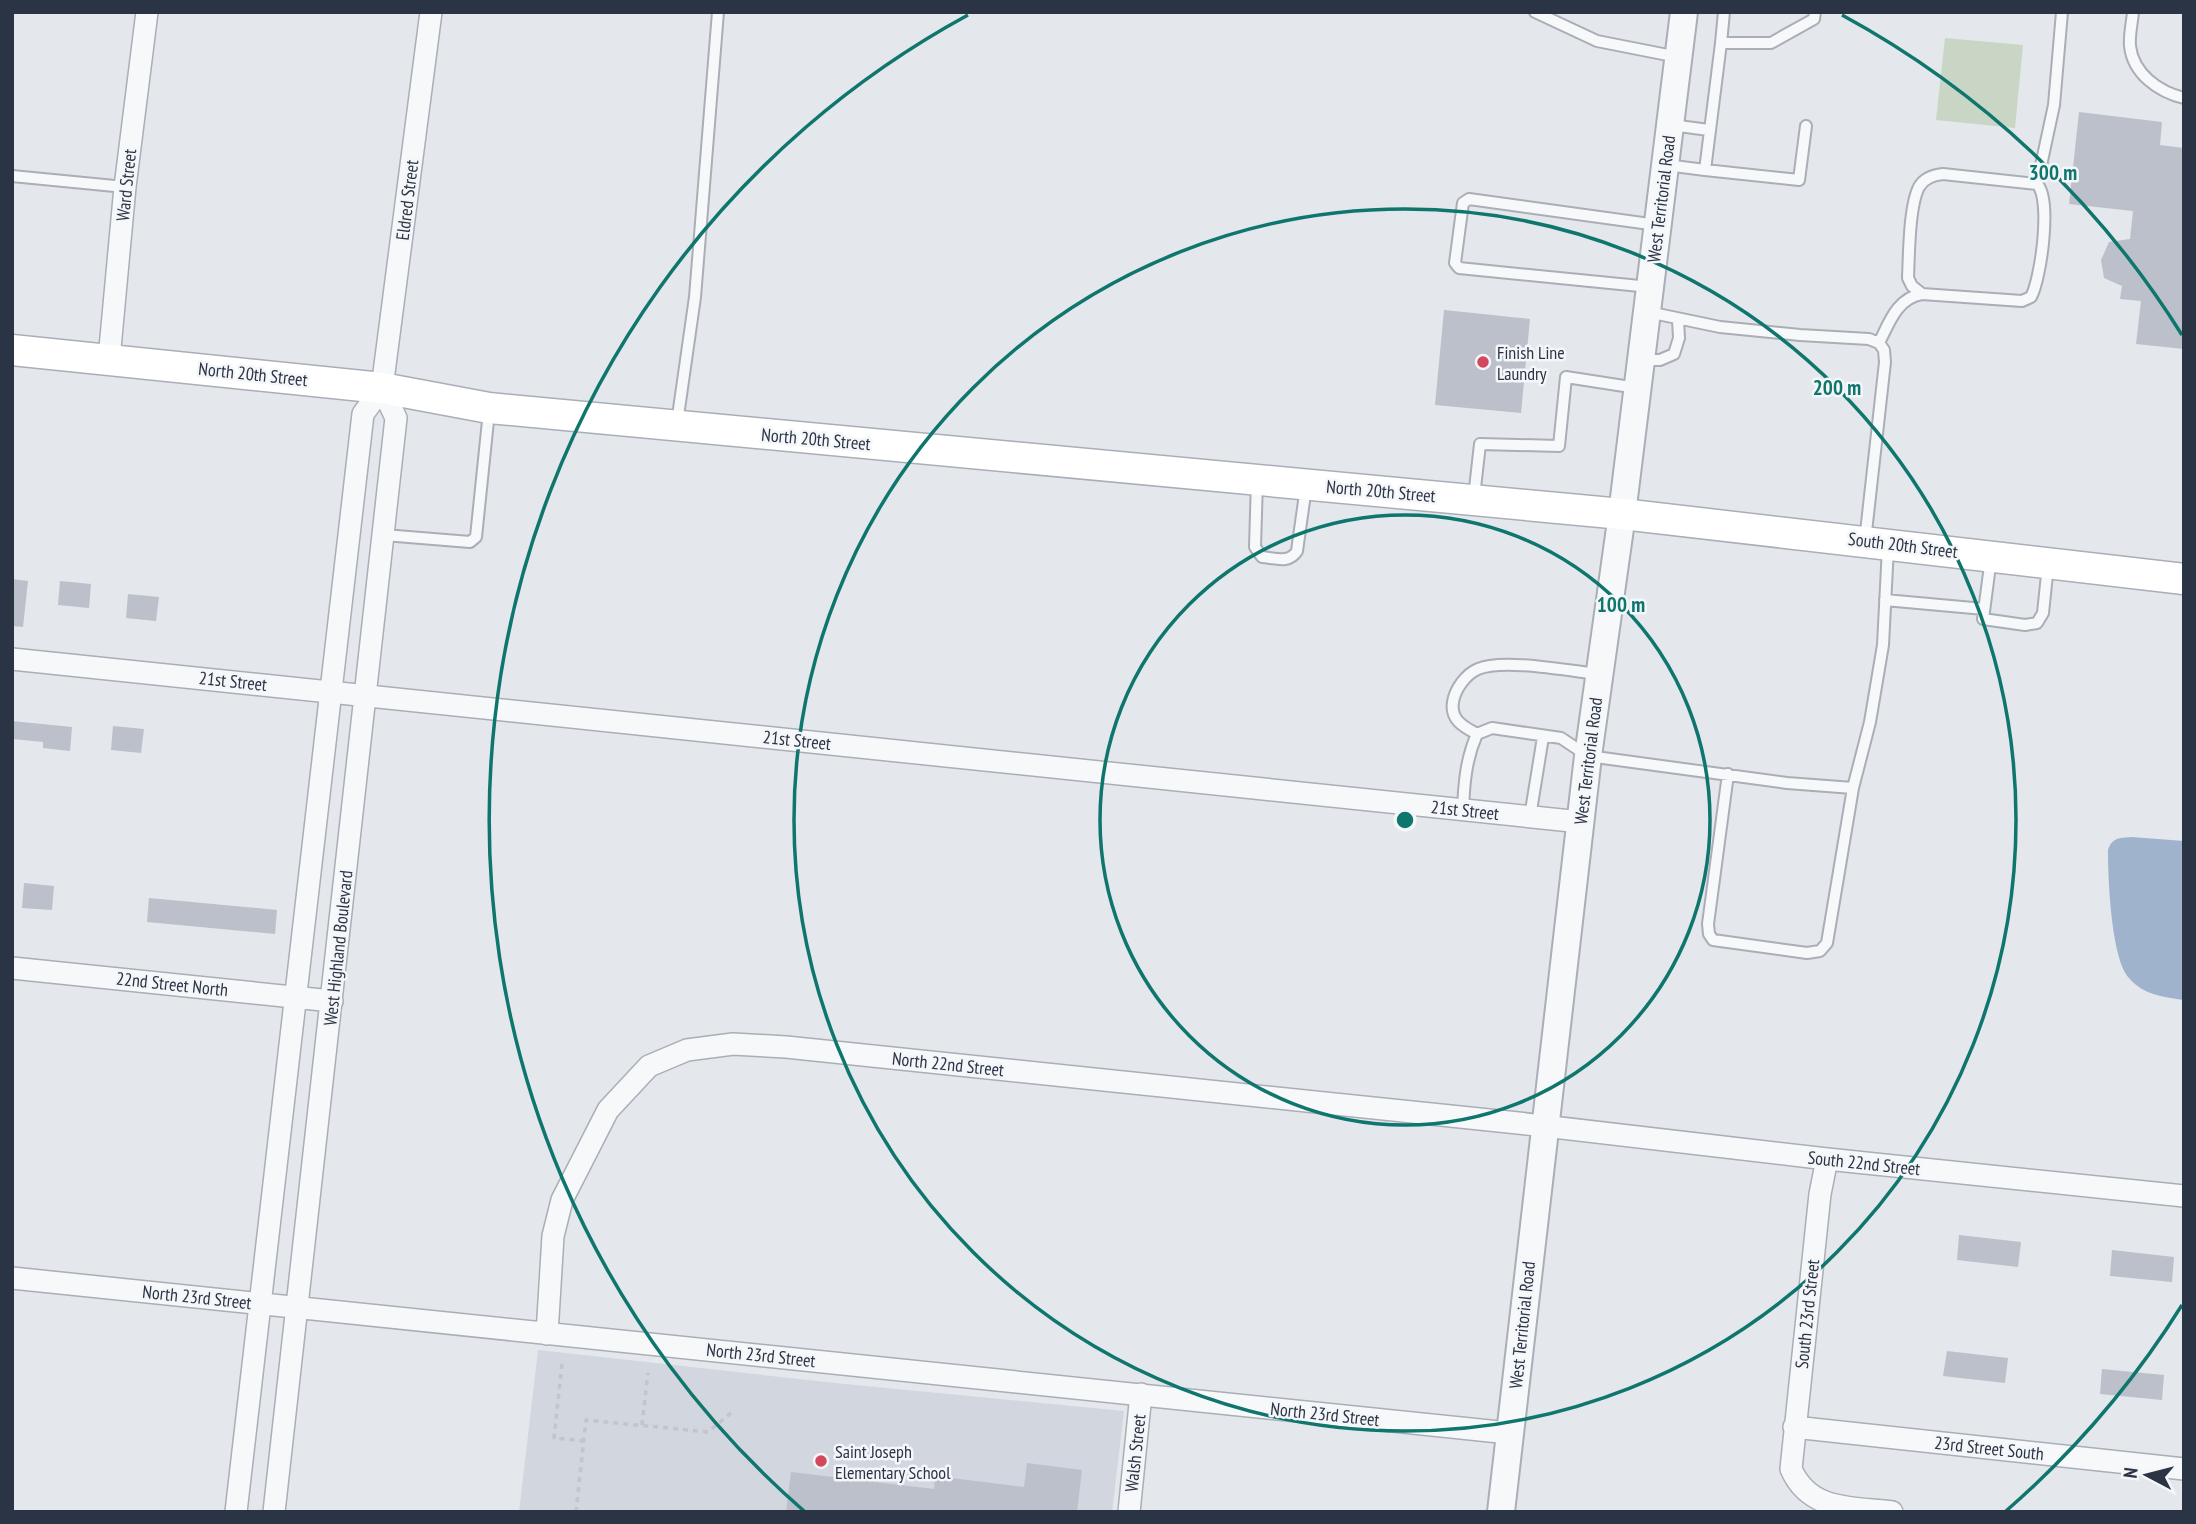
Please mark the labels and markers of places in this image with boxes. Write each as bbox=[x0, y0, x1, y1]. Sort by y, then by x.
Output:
place label: Finish Line Laundry bbox=[1497, 341, 1565, 385]
marker: Finish Line Laundry bbox=[1475, 354, 1491, 370]
centre of rings bbox=[1393, 808, 1417, 832]
place label: Saint Joseph Elementary School bbox=[835, 1440, 951, 1484]
marker: Saint Joseph Elementary School bbox=[813, 1453, 829, 1469]

